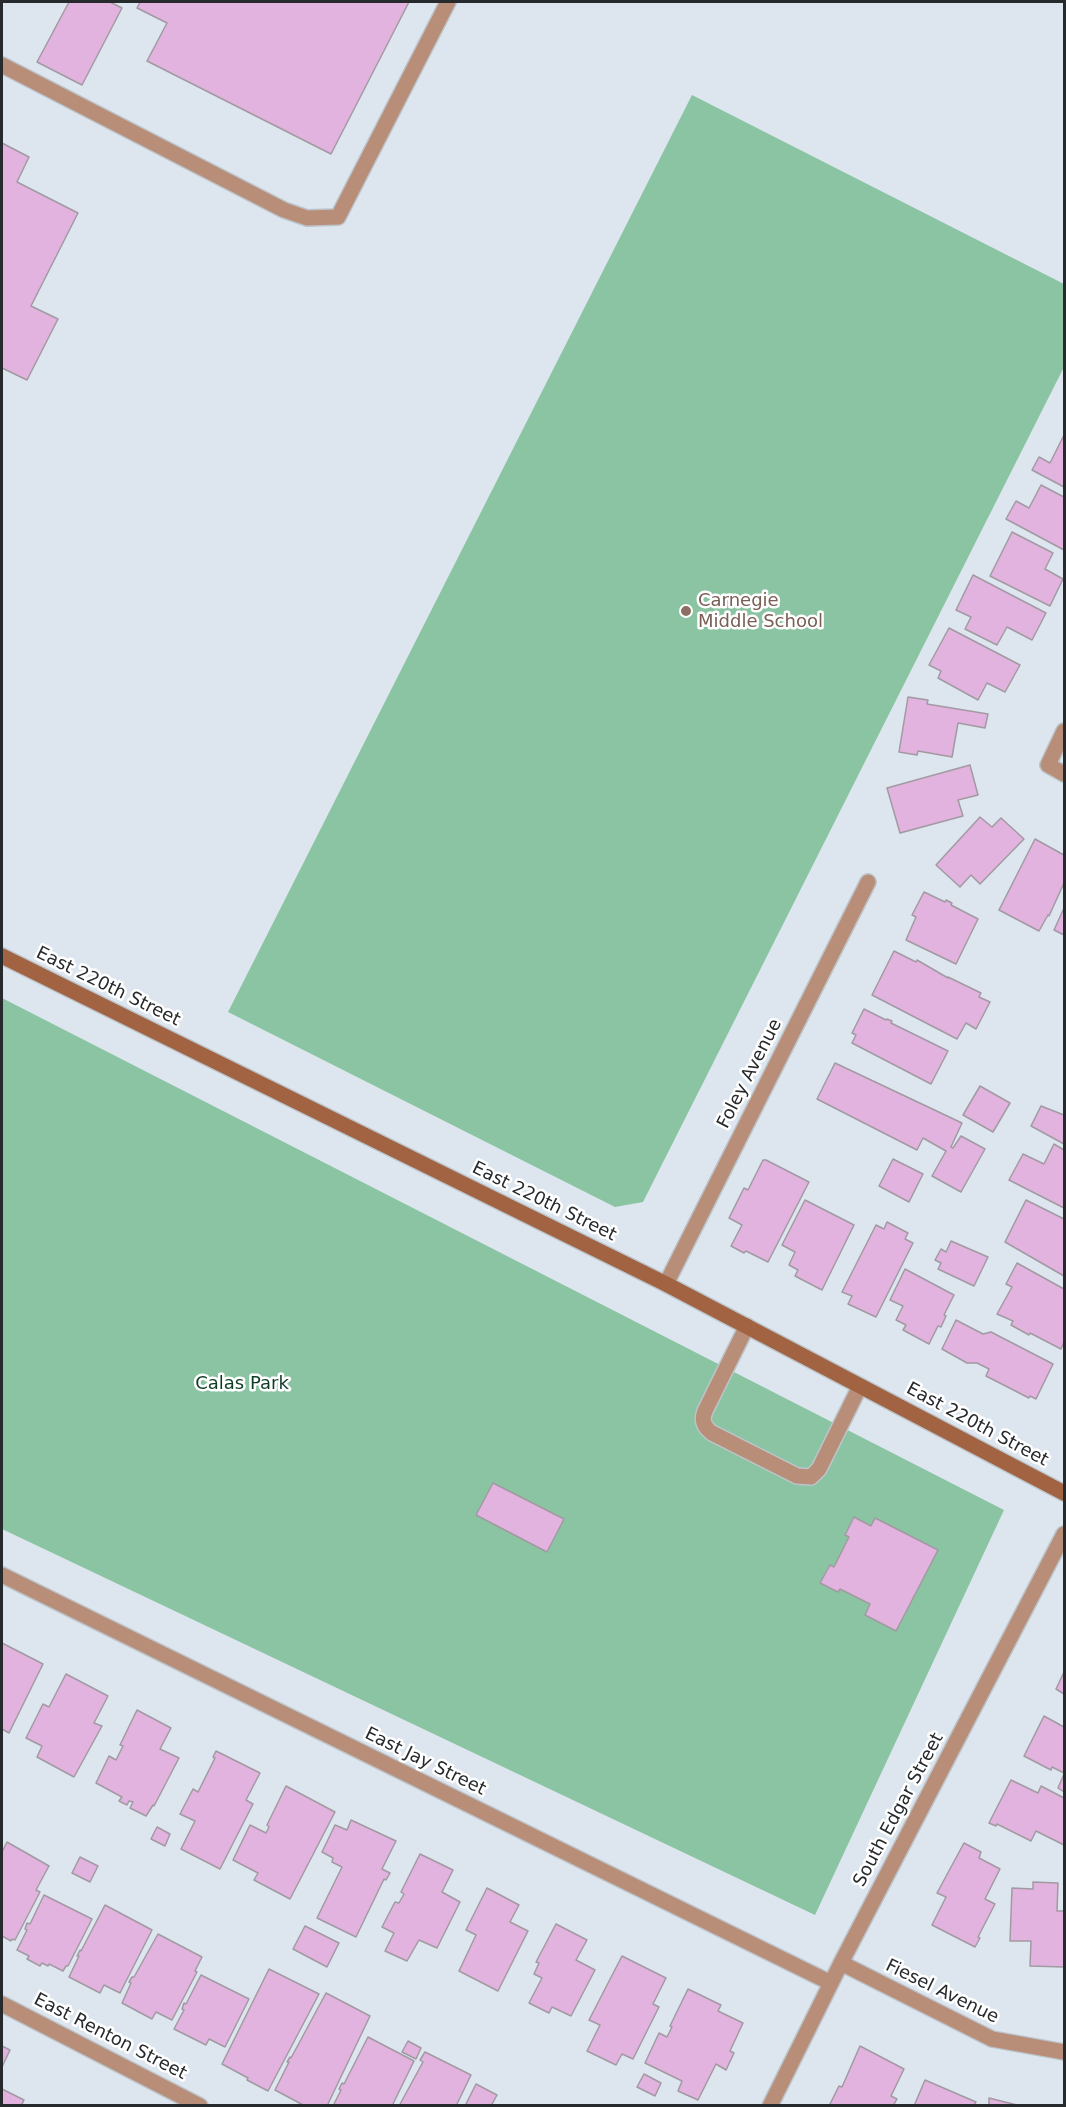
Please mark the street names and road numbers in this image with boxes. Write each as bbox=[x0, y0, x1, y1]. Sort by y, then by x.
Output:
street label: East 220th Street bbox=[32, 943, 184, 1031]
street label: Foley Avenue bbox=[713, 1016, 787, 1132]
street label: East 220th Street bbox=[468, 1158, 620, 1246]
street label: East 220th Street bbox=[902, 1378, 1052, 1472]
street label: East Jay Street bbox=[361, 1723, 489, 1801]
street label: South Edgar Street bbox=[849, 1729, 949, 1891]
street label: Fiesel Avenue bbox=[882, 1955, 1002, 2029]
street label: East Renton Street bbox=[30, 1989, 190, 2085]

